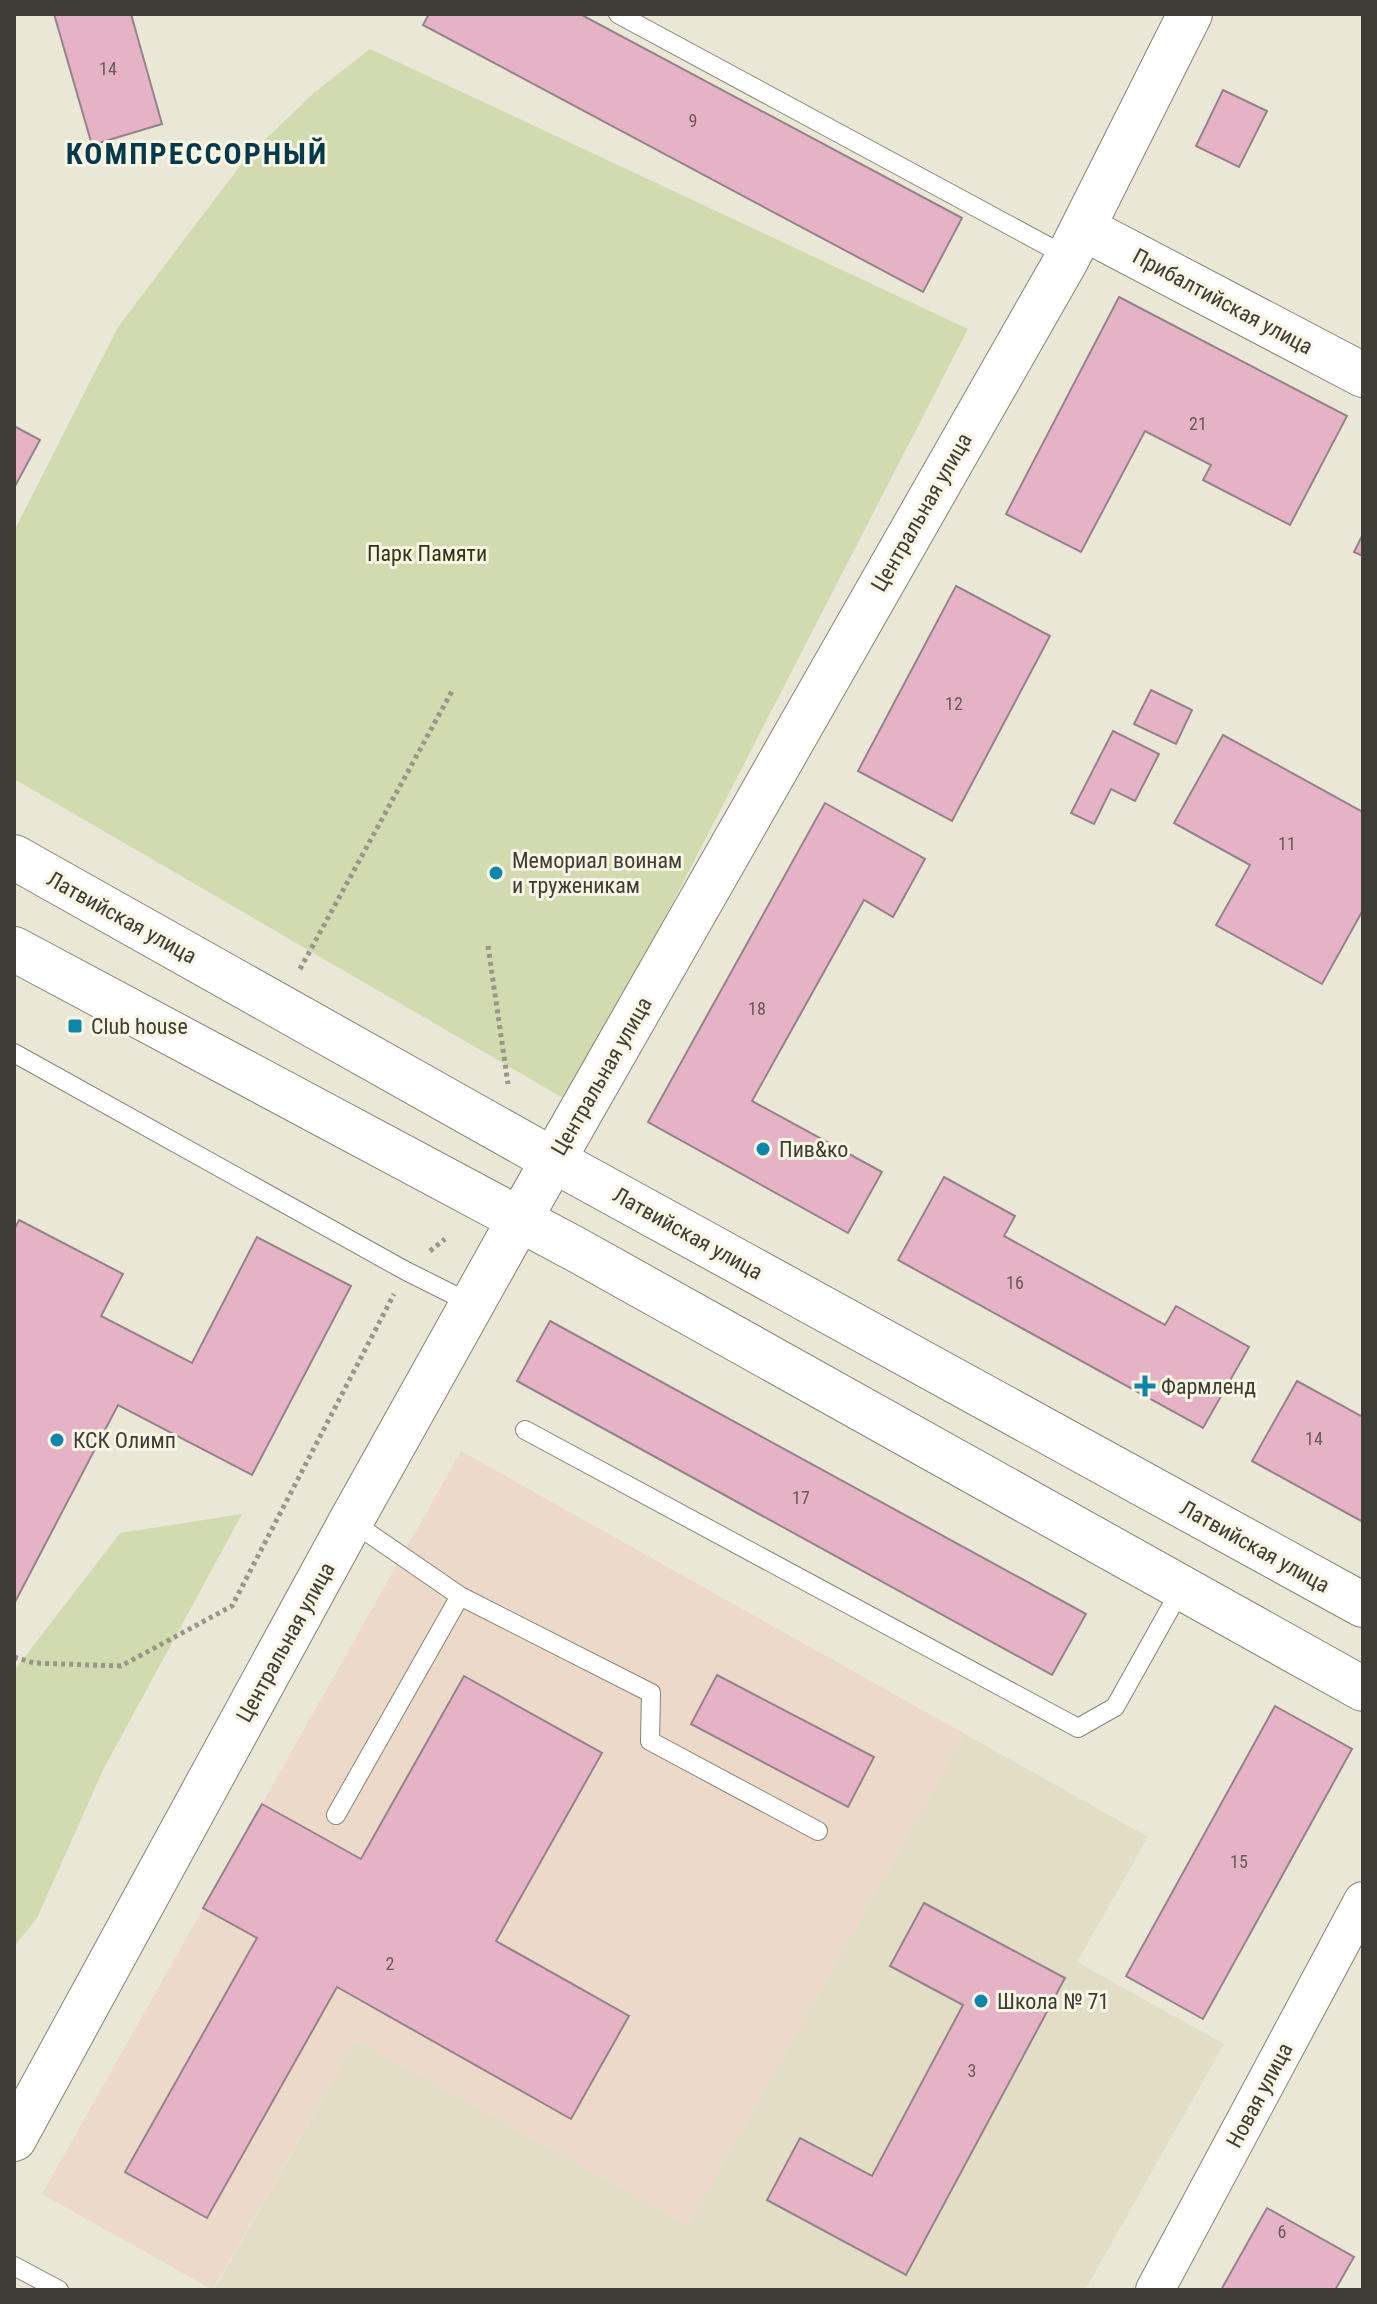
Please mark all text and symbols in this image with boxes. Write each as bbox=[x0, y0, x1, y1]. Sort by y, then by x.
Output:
house number: 14 bbox=[99, 58, 117, 79]
house number: 9 bbox=[689, 110, 697, 131]
district label: КОМПРЕССОРНЫЙ bbox=[66, 136, 328, 171]
street label: Прибалтийская улица bbox=[1129, 243, 1317, 359]
house number: 21 bbox=[1189, 413, 1207, 434]
street label: Центральная улица bbox=[866, 429, 977, 596]
park label: Парк Памяти bbox=[367, 541, 487, 566]
house number: 12 bbox=[945, 693, 963, 714]
house number: 11 bbox=[1278, 833, 1296, 854]
place label: Мемориал воинам и труженикам bbox=[512, 848, 682, 898]
marker: Мемориал воинам и труженикам bbox=[487, 864, 505, 882]
street label: Латвийская улица bbox=[43, 866, 201, 969]
street label: Центральная улица bbox=[546, 993, 657, 1160]
house number: 18 bbox=[748, 998, 766, 1019]
place label: Club house bbox=[91, 1014, 188, 1039]
marker: Club house bbox=[66, 1017, 84, 1035]
place label: Пив&ко bbox=[779, 1137, 848, 1162]
marker: Пив&ко bbox=[754, 1140, 772, 1158]
street label: Латвийская улица bbox=[609, 1182, 767, 1285]
house number: 16 bbox=[1006, 1272, 1024, 1293]
place label: Фармленд bbox=[1161, 1374, 1256, 1399]
marker: Фармленд bbox=[1136, 1377, 1154, 1395]
place label: КСК Олимп bbox=[73, 1428, 176, 1453]
house number: 14 bbox=[1305, 1428, 1323, 1449]
marker: КСК Олимп bbox=[48, 1431, 66, 1449]
house number: 17 bbox=[792, 1487, 810, 1508]
street label: Латвийская улица bbox=[1176, 1495, 1334, 1598]
street label: Центральная улица bbox=[231, 1558, 340, 1726]
house number: 15 bbox=[1230, 1851, 1248, 1872]
house number: 2 bbox=[386, 1953, 395, 1974]
place label: Школа № 71 bbox=[997, 1989, 1109, 2014]
marker: Школа № 71 bbox=[972, 1992, 990, 2010]
street label: Новая улица bbox=[1221, 2039, 1298, 2152]
house number: 3 bbox=[968, 2060, 976, 2081]
house number: 6 bbox=[1278, 2221, 1286, 2242]

